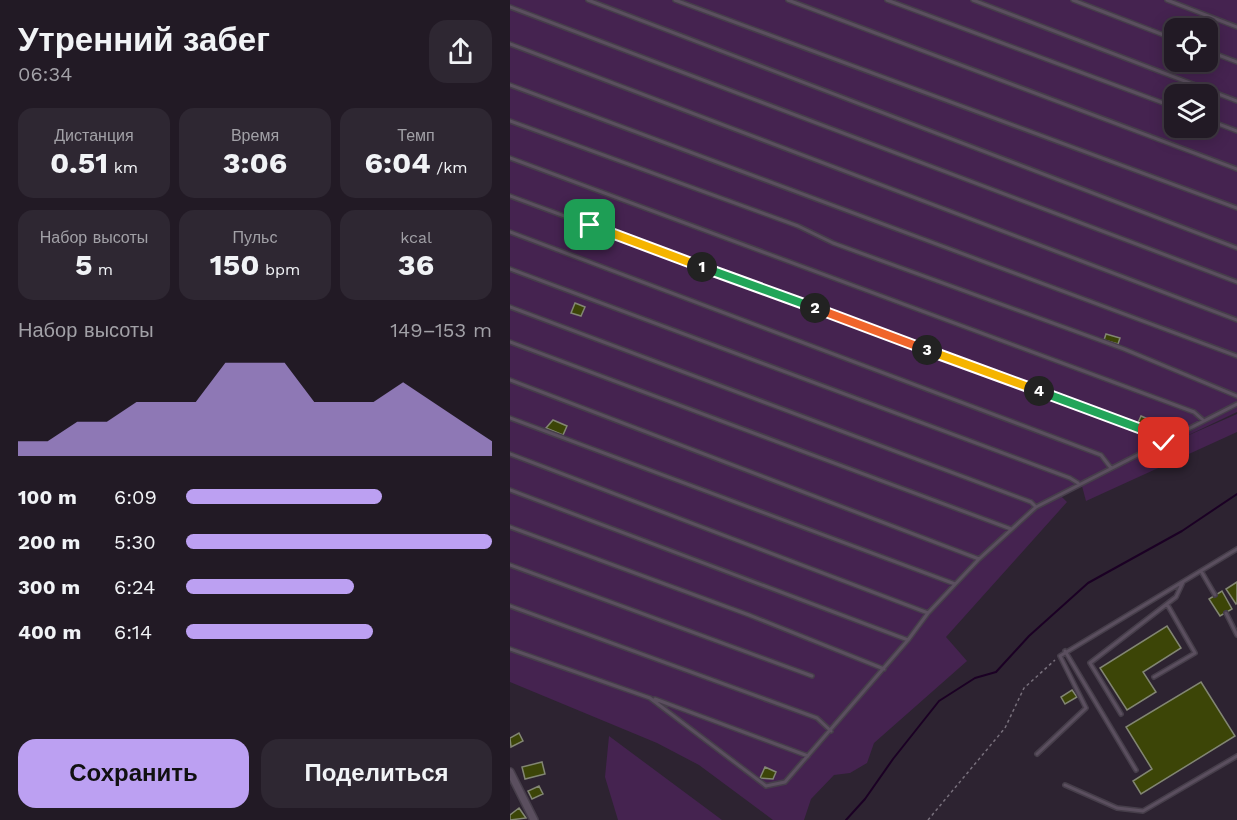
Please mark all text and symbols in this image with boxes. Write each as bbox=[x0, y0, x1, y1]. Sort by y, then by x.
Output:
map controls bbox=[1164, 18, 1218, 138]
button: locate bbox=[1164, 18, 1218, 72]
text: Утренний забег bbox=[18, 20, 270, 59]
button: share bbox=[429, 20, 492, 83]
text: 06:34 bbox=[18, 62, 72, 86]
button: layers bbox=[1164, 84, 1218, 138]
text: Дистанция bbox=[54, 126, 134, 145]
text: Время bbox=[231, 126, 279, 145]
text: Темп bbox=[397, 126, 435, 145]
text: 0.51 bbox=[50, 145, 108, 180]
text: 3:06 bbox=[223, 145, 287, 180]
text: 6:04 bbox=[364, 145, 431, 180]
text: km bbox=[108, 158, 138, 177]
text: /km bbox=[431, 158, 468, 177]
pin bbox=[564, 199, 615, 250]
icon: arrive bbox=[573, 208, 606, 241]
text: Набор высоты bbox=[40, 228, 148, 247]
text: Пульс bbox=[233, 228, 277, 247]
text: kcal bbox=[400, 228, 432, 247]
text: 5 bbox=[75, 247, 92, 282]
text: 150 bbox=[210, 247, 259, 282]
text: 36 bbox=[398, 247, 434, 282]
pin: 1 bbox=[687, 252, 717, 282]
text: 1 bbox=[699, 257, 705, 276]
text: m bbox=[92, 260, 113, 279]
text: bpm bbox=[259, 260, 300, 279]
pin: 2 bbox=[800, 293, 830, 323]
text: 2 bbox=[810, 298, 820, 317]
text: Набор высоты bbox=[18, 318, 154, 342]
text: 149–153 m bbox=[390, 318, 492, 342]
pin: 3 bbox=[912, 335, 942, 365]
text: 3 bbox=[922, 340, 932, 359]
pin: 4 bbox=[1024, 376, 1054, 406]
text: 4 bbox=[1034, 381, 1044, 400]
pin bbox=[1138, 417, 1189, 468]
icon: check bbox=[1147, 426, 1180, 459]
text: 100 m bbox=[18, 485, 77, 509]
text: 6:09 bbox=[114, 485, 157, 509]
text: 200 m bbox=[18, 530, 80, 554]
text: 5:30 bbox=[114, 530, 156, 554]
text: 300 m bbox=[18, 575, 80, 599]
text: 6:24 bbox=[114, 575, 155, 599]
text: 400 m bbox=[18, 620, 81, 644]
text: 6:14 bbox=[114, 620, 152, 644]
button: Сохранить bbox=[18, 739, 249, 808]
button: Поделиться bbox=[261, 739, 492, 808]

